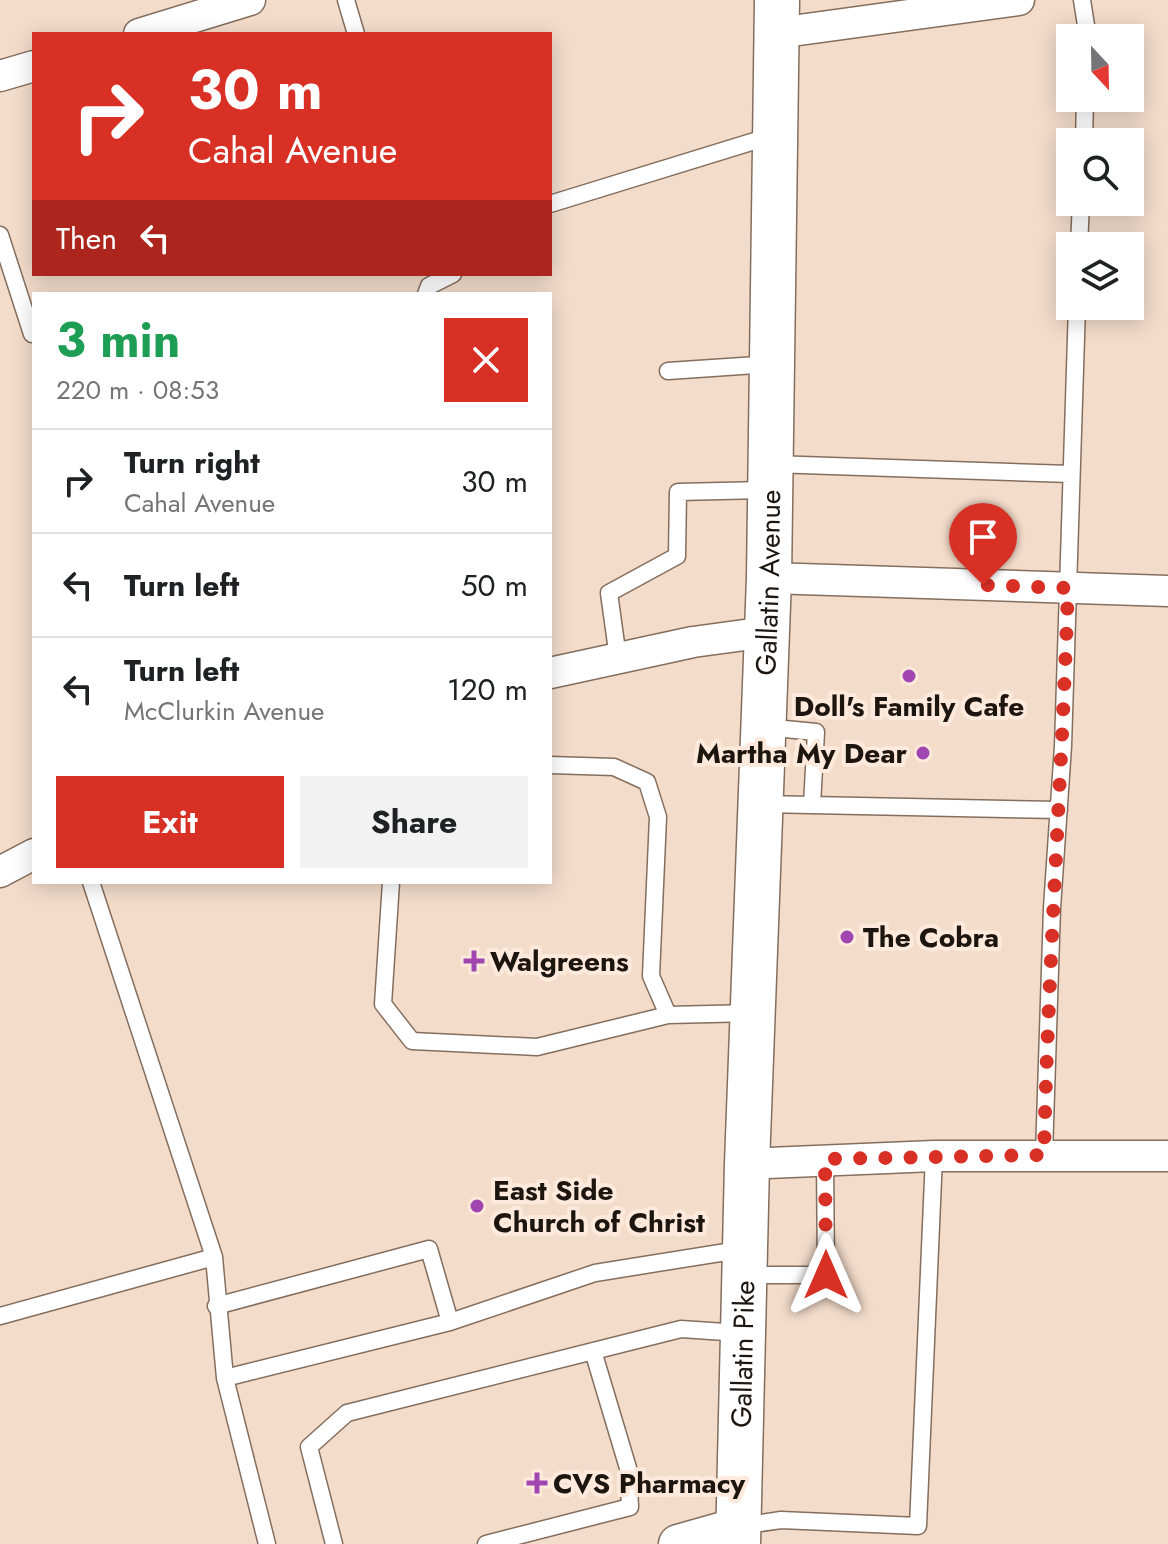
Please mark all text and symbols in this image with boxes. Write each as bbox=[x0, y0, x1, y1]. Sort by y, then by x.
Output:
north arrow bbox=[1056, 24, 1144, 112]
map controls bbox=[1056, 24, 1144, 320]
text: 30 m bbox=[188, 49, 323, 130]
icon: right bbox=[56, 64, 160, 168]
text: Cahal Avenue bbox=[188, 124, 397, 176]
button: search bbox=[1056, 128, 1144, 216]
icon: left bbox=[133, 216, 177, 260]
text: Then bbox=[56, 217, 117, 260]
button: layers bbox=[1056, 232, 1144, 320]
text: 3 min bbox=[56, 306, 180, 375]
button: close bbox=[444, 318, 528, 402]
text: 220 m · 08:53 bbox=[56, 371, 219, 409]
text: Turn right bbox=[124, 441, 260, 484]
icon: right bbox=[56, 459, 100, 503]
text: 30 m bbox=[461, 460, 528, 503]
text: Cahal Avenue bbox=[124, 484, 275, 522]
street label: Gallatin Avenue bbox=[745, 489, 791, 676]
pin bbox=[949, 503, 1017, 585]
icon: arrive bbox=[961, 515, 1005, 559]
icon: left bbox=[56, 563, 100, 607]
text: Turn left bbox=[124, 564, 239, 607]
text: 50 m bbox=[461, 564, 528, 607]
text: Turn left bbox=[124, 649, 239, 692]
icon: left bbox=[56, 667, 100, 711]
marker: Doll's Family Cafe bbox=[900, 667, 918, 685]
text: 120 m bbox=[447, 668, 528, 711]
place label: Doll's Family Cafe bbox=[794, 686, 1024, 727]
text: McClurkin Avenue bbox=[124, 692, 325, 730]
place label: Martha My Dear bbox=[696, 733, 907, 774]
marker: Martha My Dear bbox=[914, 744, 932, 762]
button: Exit bbox=[56, 776, 284, 868]
button: Share bbox=[300, 776, 528, 868]
place label: The Cobra bbox=[863, 917, 999, 958]
marker: The Cobra bbox=[838, 928, 856, 946]
place label: Walgreens bbox=[490, 941, 629, 982]
marker: Walgreens bbox=[465, 952, 483, 970]
place label: East Side Church of Christ bbox=[493, 1170, 705, 1243]
marker: East Side Church of Christ bbox=[468, 1197, 486, 1215]
position arrow bbox=[784, 1233, 868, 1317]
street label: Gallatin Pike bbox=[721, 1280, 765, 1428]
place label: CVS Pharmacy bbox=[553, 1463, 746, 1504]
marker: CVS Pharmacy bbox=[528, 1474, 546, 1492]

